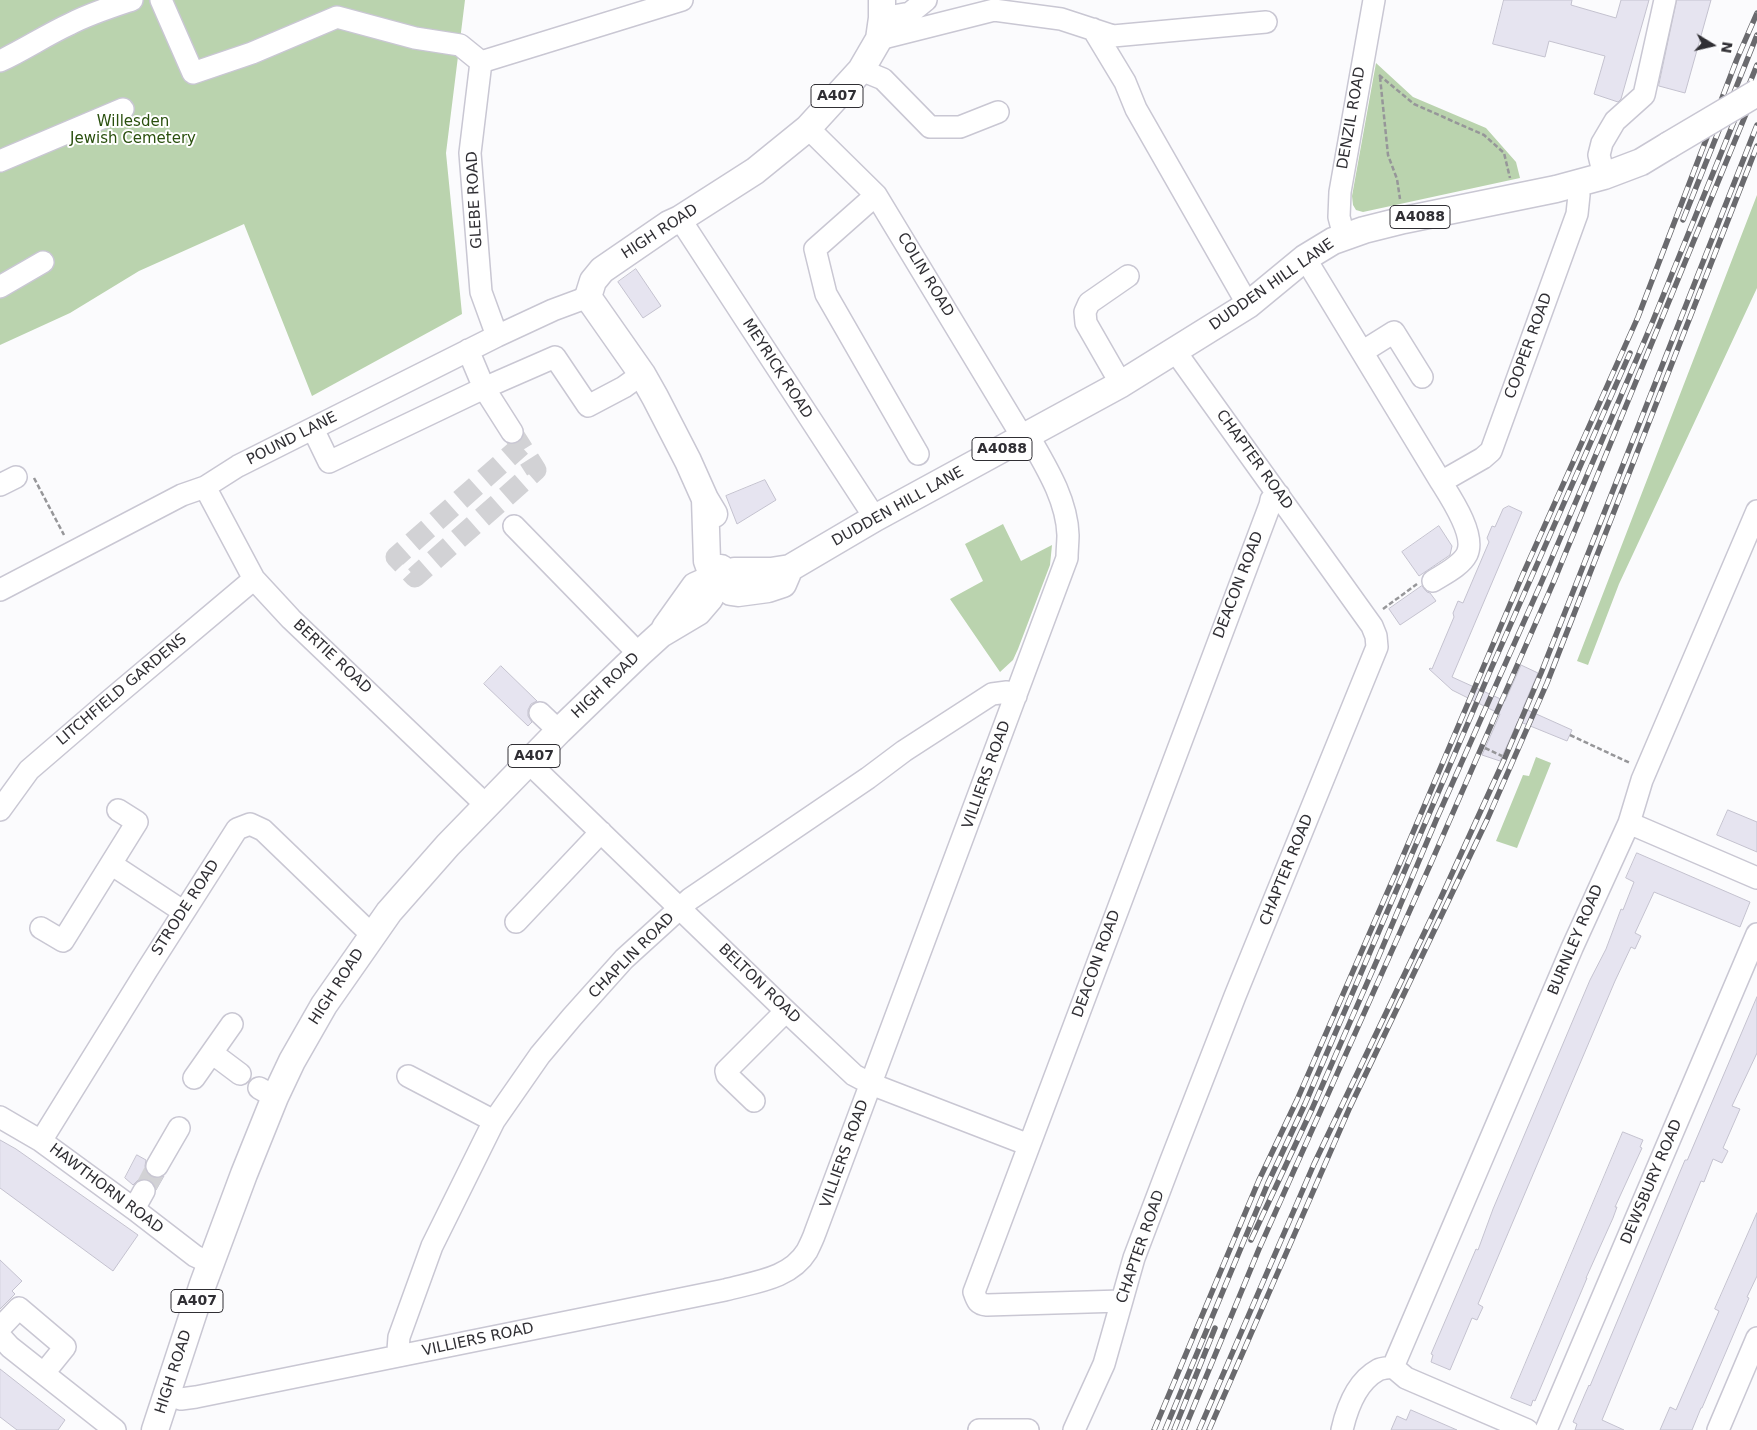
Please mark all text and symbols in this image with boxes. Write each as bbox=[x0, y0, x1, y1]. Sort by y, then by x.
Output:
north arrow bbox=[1687, 20, 1737, 70]
text: N bbox=[1718, 40, 1736, 54]
street label: DENZIL ROAD bbox=[1334, 65, 1370, 171]
road number: A407 bbox=[811, 84, 863, 108]
park label: Willesden Jewish Cemetery bbox=[70, 113, 196, 148]
street label: GLEBE ROAD bbox=[463, 151, 487, 249]
street label: HIGH ROAD bbox=[619, 201, 701, 263]
road number: A4088 bbox=[1390, 206, 1450, 228]
street label: COLIN ROAD bbox=[893, 230, 957, 320]
street label: DUDDEN HILL LANE bbox=[1206, 235, 1338, 335]
street label: COOPER ROAD bbox=[1501, 290, 1557, 402]
street label: MEYRICK ROAD bbox=[738, 316, 816, 422]
street label: CHAPTER ROAD bbox=[1212, 407, 1296, 513]
street label: POUND LANE bbox=[244, 409, 340, 469]
road number: A4088 bbox=[972, 438, 1032, 460]
street label: DUDDEN HILL LANE bbox=[829, 463, 967, 551]
street label: DEACON ROAD bbox=[1210, 529, 1268, 641]
street label: BERTIE ROAD bbox=[289, 616, 375, 698]
street label: LITCHFIELD GARDENS bbox=[53, 630, 191, 750]
street label: HIGH ROAD bbox=[568, 649, 644, 723]
street label: VILLIERS ROAD bbox=[959, 718, 1015, 832]
road number: A407 bbox=[508, 744, 560, 768]
street label: CHAPTER ROAD bbox=[1256, 812, 1318, 928]
street label: STRODE ROAD bbox=[148, 857, 224, 959]
street label: BURNLEY ROAD bbox=[1545, 882, 1607, 998]
street label: DEACON ROAD bbox=[1069, 908, 1125, 1020]
street label: CHAPLIN ROAD bbox=[585, 909, 679, 1003]
street label: BELTON ROAD bbox=[714, 940, 804, 1028]
street label: HIGH ROAD bbox=[306, 946, 368, 1028]
street label: VILLIERS ROAD bbox=[817, 1097, 873, 1211]
street label: DEWSBURY ROAD bbox=[1618, 1117, 1686, 1247]
street label: HAWTHORN ROAD bbox=[45, 1140, 167, 1238]
street label: CHAPTER ROAD bbox=[1113, 1188, 1169, 1306]
road number: A407 bbox=[171, 1290, 223, 1312]
street label: VILLIERS ROAD bbox=[420, 1319, 536, 1361]
street label: HIGH ROAD bbox=[152, 1328, 196, 1416]

